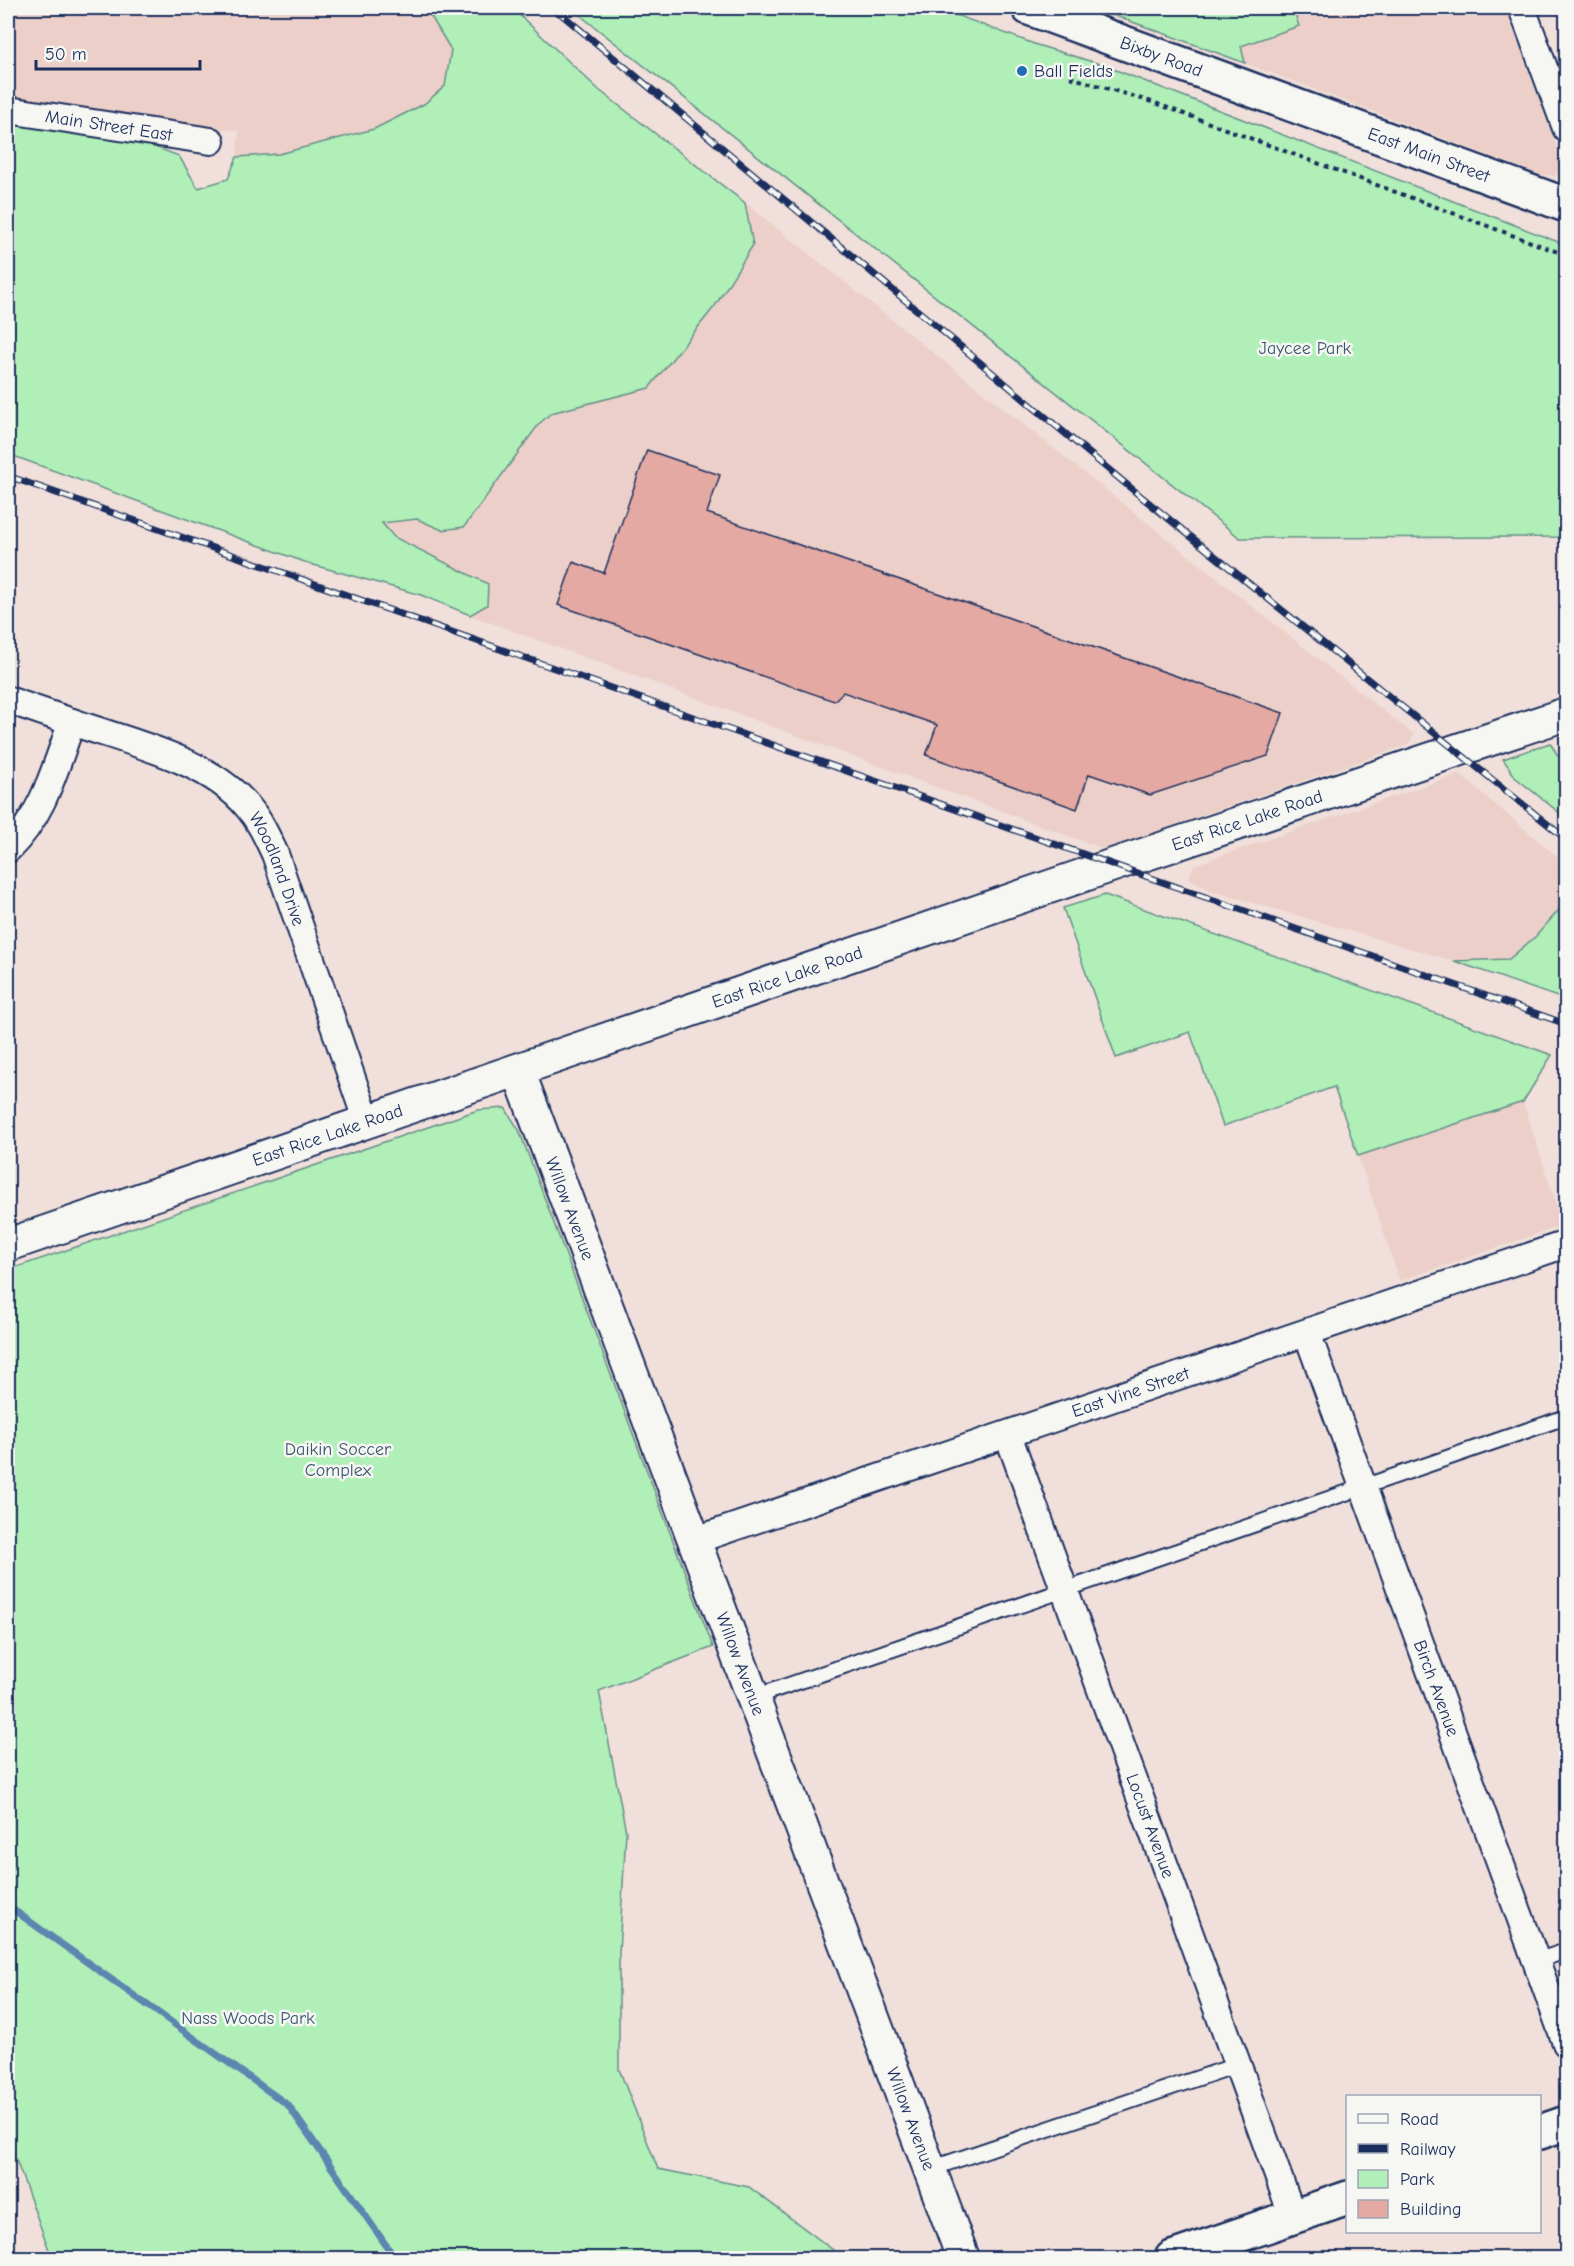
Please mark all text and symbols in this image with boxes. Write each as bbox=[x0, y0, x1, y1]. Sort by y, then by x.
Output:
street label: Bixby Road bbox=[1117, 32, 1205, 82]
scale bar bbox=[36, 33, 200, 71]
text: 50 m bbox=[45, 44, 87, 65]
place label: Ball Fields bbox=[1034, 61, 1113, 82]
marker: Ball Fields bbox=[1015, 64, 1029, 78]
street label: Main Street East bbox=[44, 106, 175, 146]
street label: East Main Street bbox=[1365, 123, 1493, 187]
park label: Jaycee Park bbox=[1259, 338, 1352, 359]
street label: East Rice Lake Road bbox=[1169, 786, 1325, 856]
street label: Woodland Drive bbox=[244, 808, 309, 929]
street label: East Rice Lake Road bbox=[709, 942, 865, 1013]
street label: East Rice Lake Road bbox=[250, 1100, 406, 1171]
street label: Willow Avenue bbox=[541, 1154, 598, 1263]
street label: East Vine Street bbox=[1069, 1363, 1193, 1422]
park label: Daikin Soccer Complex bbox=[285, 1439, 392, 1481]
street label: Willow Avenue bbox=[711, 1609, 769, 1718]
street label: Birch Avenue bbox=[1409, 1637, 1463, 1739]
street label: Locust Avenue bbox=[1121, 1771, 1179, 1881]
park label: Nass Woods Park bbox=[181, 2008, 315, 2029]
street label: Willow Avenue bbox=[882, 2064, 939, 2174]
legend bbox=[1346, 2095, 1541, 2233]
text: Road bbox=[1400, 2109, 1439, 2130]
text: Railway bbox=[1400, 2139, 1457, 2160]
text: Park bbox=[1400, 2169, 1435, 2190]
text: Building bbox=[1400, 2199, 1462, 2220]

